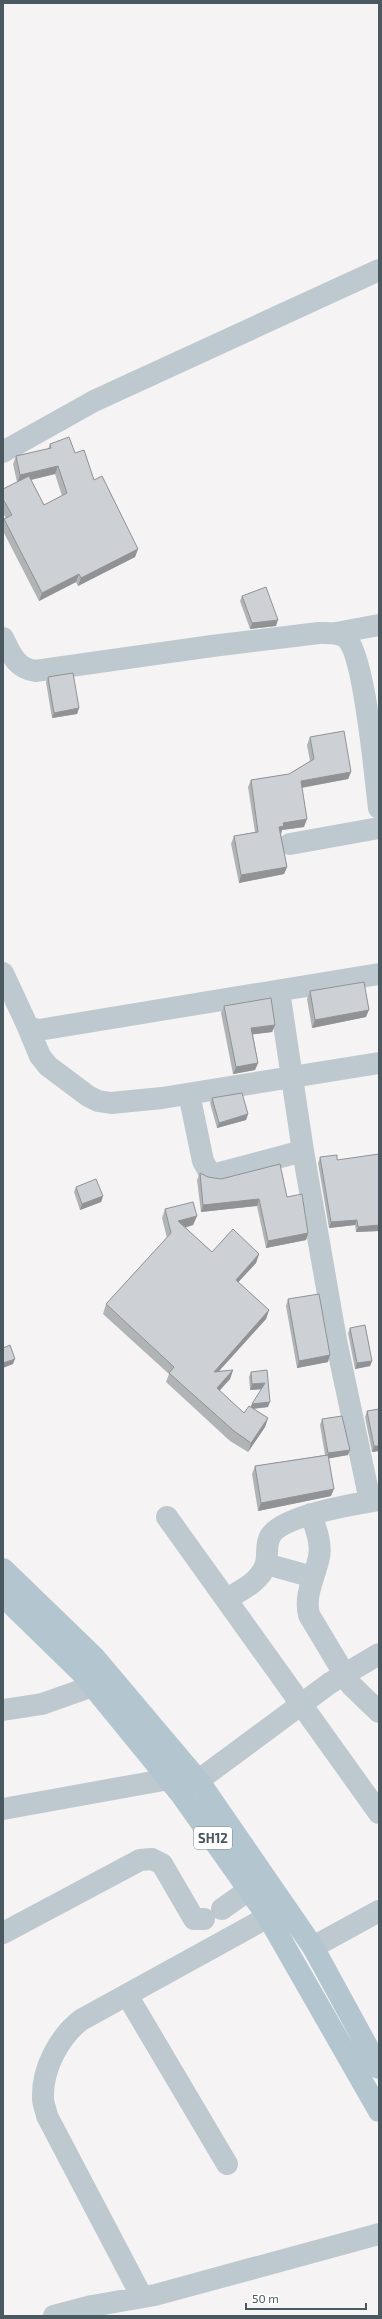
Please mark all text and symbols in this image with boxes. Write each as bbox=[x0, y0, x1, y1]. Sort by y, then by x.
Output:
road number: SH12 bbox=[194, 1827, 232, 1849]
scale bar bbox=[246, 2285, 366, 2311]
text: 50 m bbox=[252, 2291, 279, 2305]

